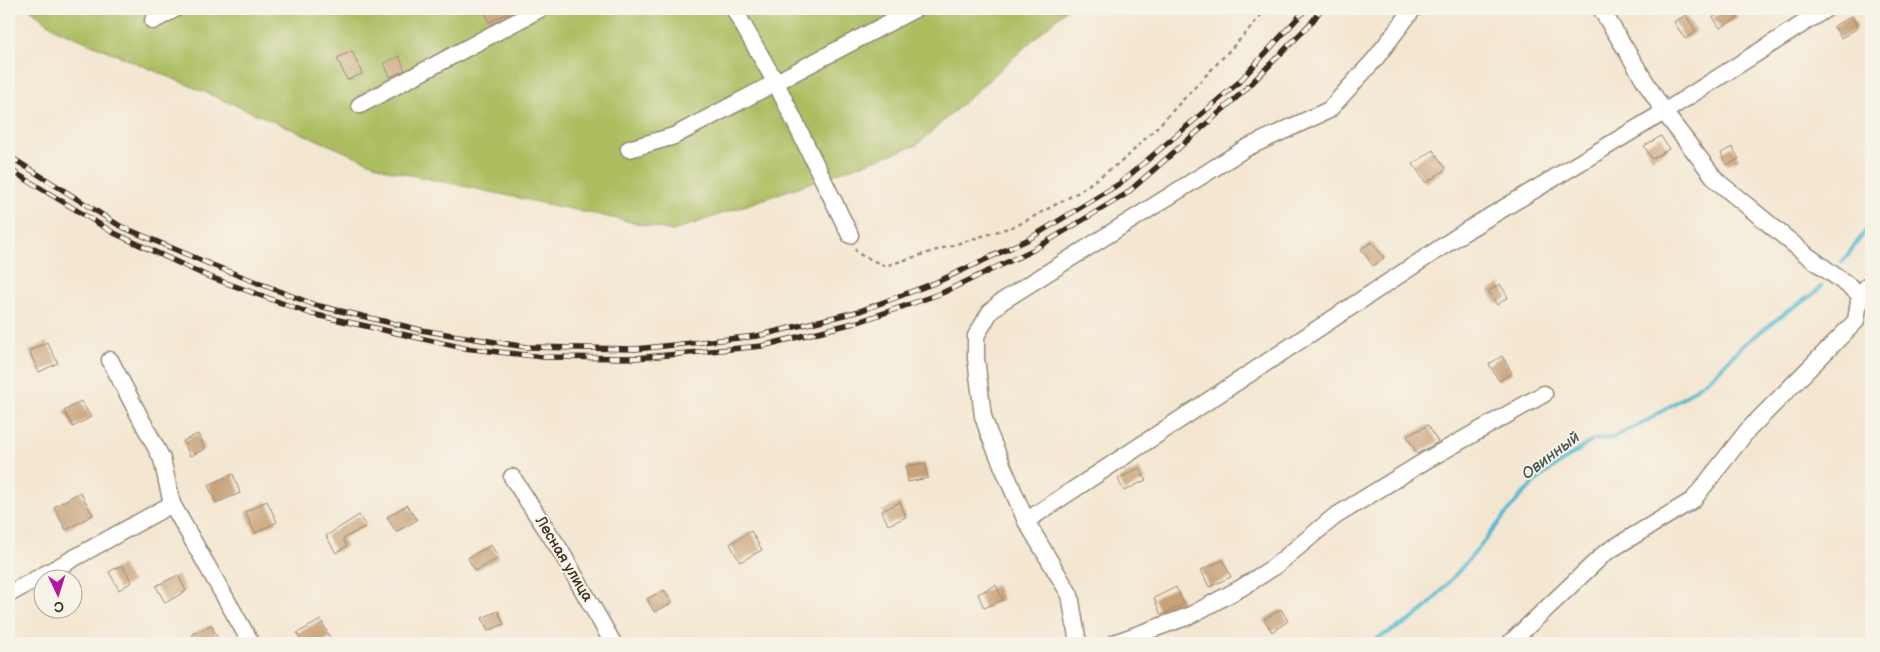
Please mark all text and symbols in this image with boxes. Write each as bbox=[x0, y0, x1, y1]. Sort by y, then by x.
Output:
water label: Овинный bbox=[1518, 428, 1584, 484]
street label: Лесная улица bbox=[530, 512, 597, 605]
north arrow bbox=[32, 570, 82, 620]
text: С bbox=[53, 598, 64, 615]

